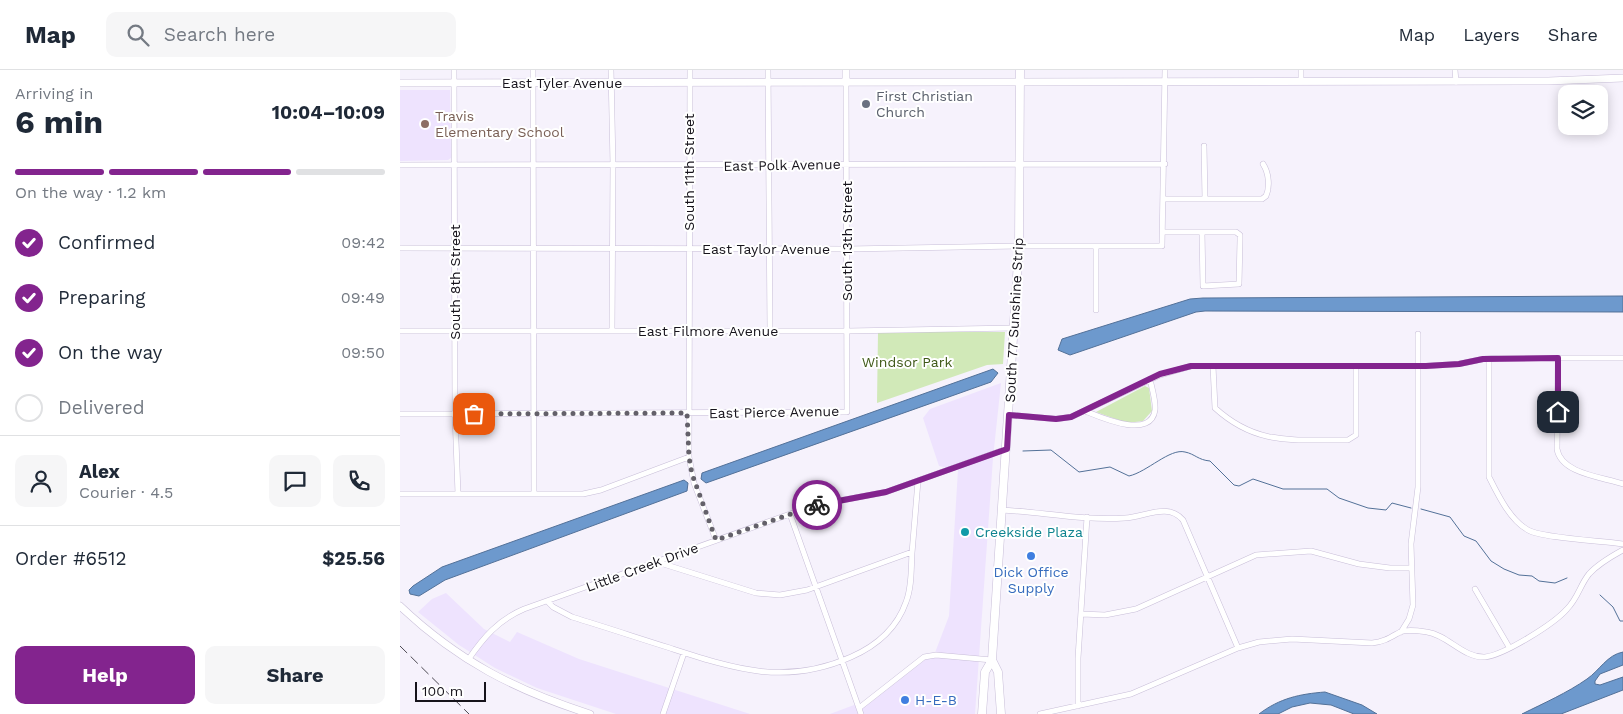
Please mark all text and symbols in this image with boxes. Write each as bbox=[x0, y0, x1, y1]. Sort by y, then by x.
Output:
search box bbox=[106, 12, 456, 57]
text: Map bbox=[25, 21, 76, 49]
icon: search bbox=[124, 21, 152, 49]
text: Search here bbox=[164, 23, 275, 46]
text: Map bbox=[1398, 24, 1435, 45]
text: Layers bbox=[1463, 24, 1520, 45]
text: Share bbox=[1548, 24, 1598, 45]
street label: East Tyler Avenue bbox=[502, 75, 622, 91]
text: Arriving in bbox=[15, 84, 93, 103]
map controls bbox=[1558, 85, 1608, 135]
button: layers bbox=[1558, 85, 1608, 135]
place label: First Christian Church bbox=[876, 88, 973, 120]
marker: First Christian Church bbox=[860, 98, 872, 110]
text: 10:04–10:09 bbox=[272, 101, 385, 124]
text: 6 min bbox=[15, 103, 103, 141]
place label: Travis Elementary School bbox=[435, 108, 565, 140]
street label: South 11th Street bbox=[681, 113, 697, 231]
marker: Travis Elementary School bbox=[419, 118, 431, 130]
street label: East Polk Avenue bbox=[723, 156, 841, 174]
street label: South 13th Street bbox=[839, 181, 855, 301]
text: On the way · 1.2 km bbox=[15, 183, 166, 202]
street label: South 8th Street bbox=[447, 224, 463, 340]
icon: check bbox=[15, 229, 43, 257]
text: Confirmed bbox=[58, 231, 155, 254]
text: 09:42 bbox=[341, 233, 385, 252]
street label: South 77 Sunshine Strip bbox=[1002, 237, 1026, 403]
street label: East Taylor Avenue bbox=[702, 241, 830, 257]
icon: check bbox=[15, 284, 43, 312]
text: Preparing bbox=[58, 286, 145, 309]
text: 09:49 bbox=[341, 288, 385, 307]
street label: East Filmore Avenue bbox=[638, 323, 778, 339]
icon: check bbox=[15, 339, 43, 367]
text: On the way bbox=[58, 341, 162, 364]
text: 09:50 bbox=[341, 343, 385, 362]
park label: Windsor Park bbox=[862, 354, 952, 370]
pin bbox=[1537, 391, 1579, 433]
pin bbox=[453, 393, 495, 435]
text: Delivered bbox=[58, 396, 145, 419]
icon: home bbox=[1544, 398, 1572, 426]
icon: bag bbox=[460, 400, 488, 428]
street label: East Pierce Avenue bbox=[709, 403, 839, 421]
button: person bbox=[15, 455, 67, 507]
button: chat bbox=[269, 455, 321, 507]
button: phone bbox=[333, 455, 385, 507]
text: Alex bbox=[79, 460, 120, 483]
courier bbox=[792, 480, 842, 530]
text: Courier · 4.5 bbox=[79, 483, 173, 502]
icon: bike bbox=[803, 491, 831, 519]
place label: Creekside Plaza bbox=[975, 524, 1083, 540]
marker: Creekside Plaza bbox=[959, 526, 971, 538]
street label: Little Creek Drive bbox=[584, 539, 700, 595]
text: Order #6512 bbox=[15, 547, 126, 570]
text: $25.56 bbox=[322, 547, 385, 570]
marker: Dick Office Supply bbox=[1025, 550, 1037, 562]
place label: Dick Office Supply bbox=[993, 564, 1069, 596]
button: Help bbox=[15, 646, 195, 704]
button: Share bbox=[205, 646, 385, 704]
scale bar bbox=[415, 679, 486, 702]
text: 100 m bbox=[422, 683, 463, 699]
place label: H-E-B bbox=[915, 692, 957, 708]
marker: H-E-B bbox=[899, 694, 911, 706]

